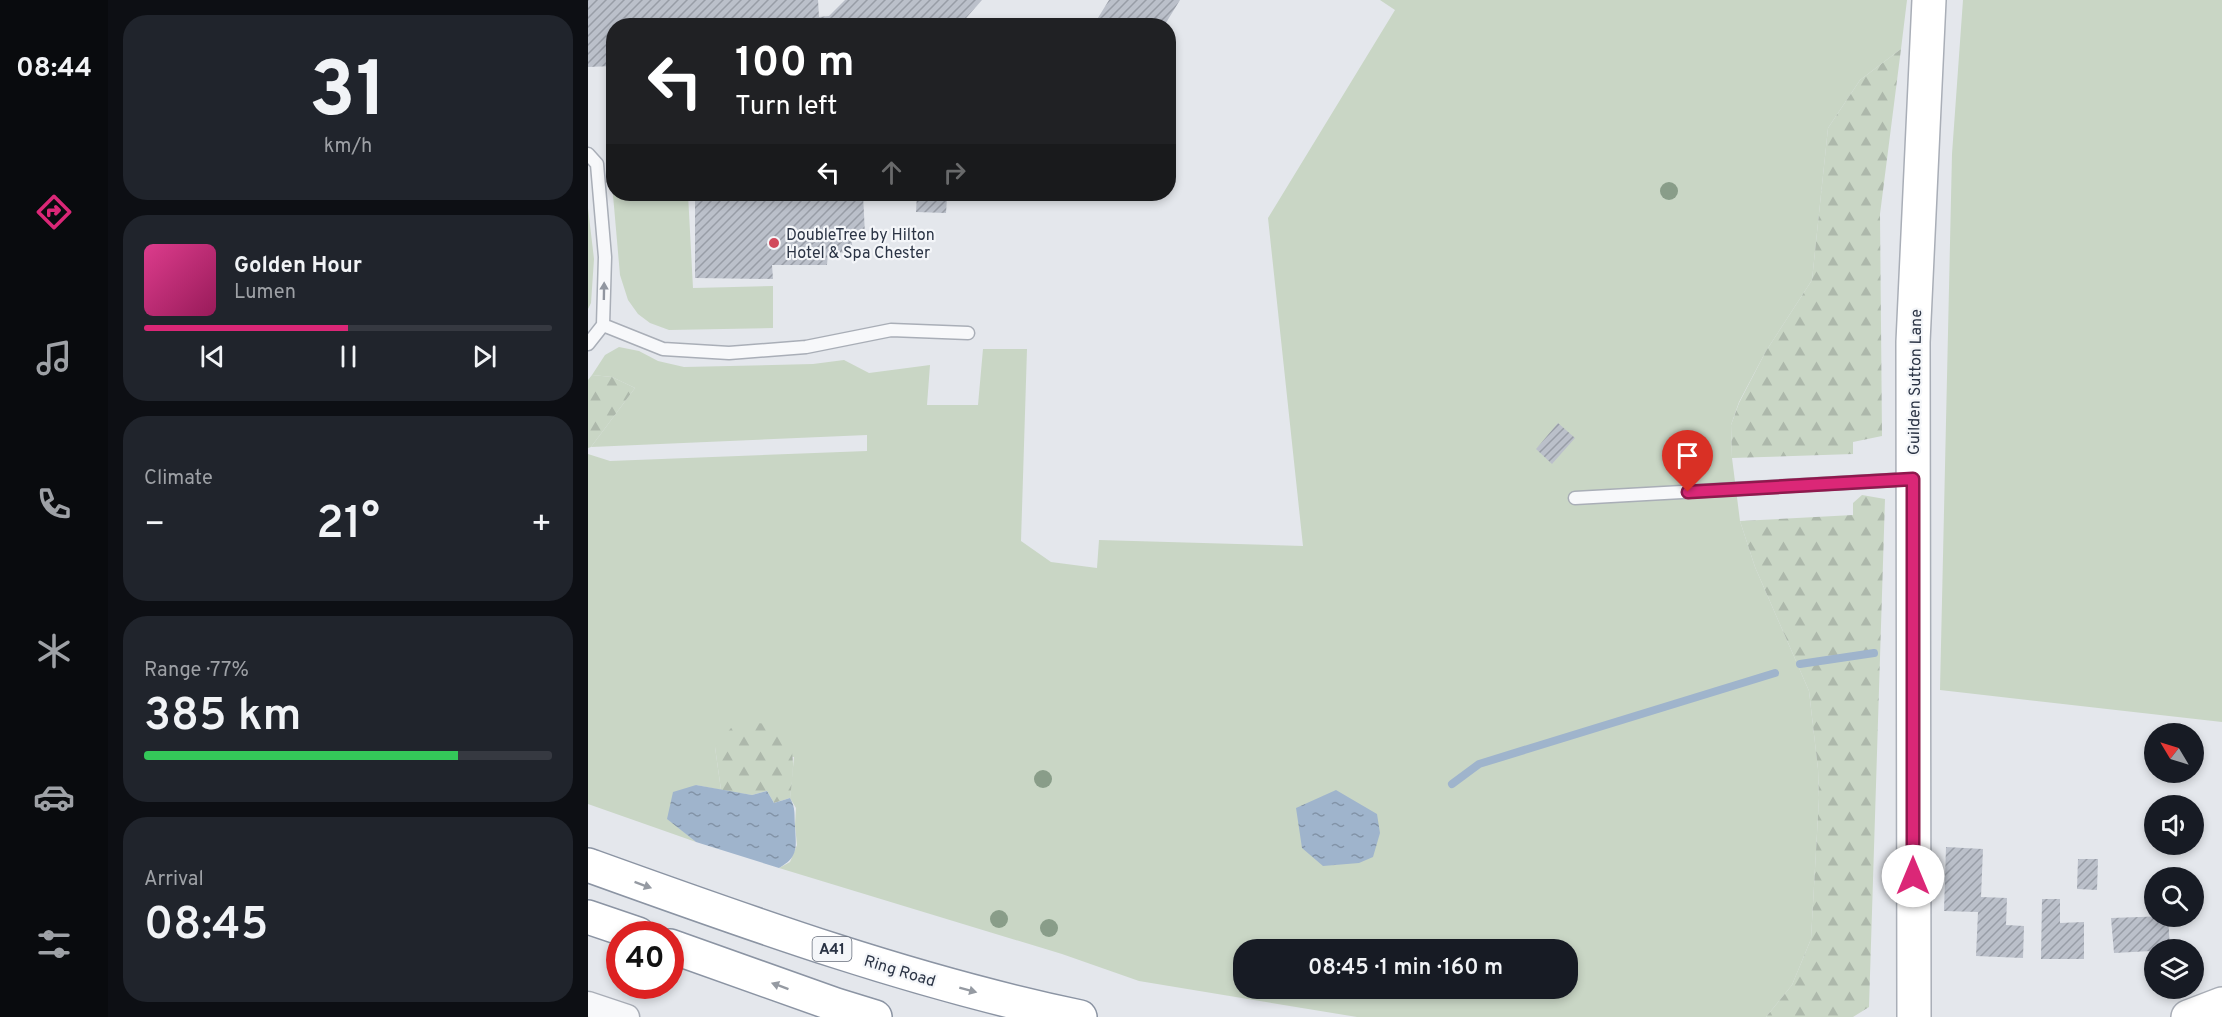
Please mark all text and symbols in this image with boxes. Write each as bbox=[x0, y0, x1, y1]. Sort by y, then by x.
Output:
text: 100 m bbox=[735, 38, 854, 91]
icon: left bbox=[636, 42, 714, 120]
text: 31 bbox=[309, 45, 387, 144]
text: 08:44 bbox=[16, 52, 92, 86]
text: Turn left bbox=[735, 90, 837, 124]
text: km/h bbox=[324, 134, 372, 160]
icon: left bbox=[812, 156, 845, 189]
icon: ahead bbox=[875, 156, 908, 189]
icon: right bbox=[938, 156, 971, 189]
icon: directions bbox=[33, 191, 75, 233]
place label: DoubleTree by Hilton Hotel & Spa Chester bbox=[786, 226, 935, 264]
marker: DoubleTree by Hilton Hotel & Spa Chester bbox=[767, 236, 781, 250]
text: Golden Hour bbox=[234, 253, 362, 280]
text: Lumen bbox=[234, 280, 296, 306]
one-way arrow bbox=[600, 281, 609, 300]
street label: Guilden Sutton Lane bbox=[1905, 309, 1927, 455]
icon: music bbox=[33, 337, 75, 379]
icon: previous bbox=[196, 340, 229, 373]
icon: pause bbox=[332, 340, 365, 373]
icon: next bbox=[468, 340, 501, 373]
pin bbox=[1662, 430, 1713, 492]
icon: arrive bbox=[1671, 439, 1704, 472]
text: Climate bbox=[144, 466, 213, 492]
icon: phone bbox=[33, 483, 75, 525]
text: 21° bbox=[316, 497, 380, 554]
text: − bbox=[144, 505, 165, 547]
text: + bbox=[531, 505, 552, 547]
icon: climate bbox=[33, 630, 75, 672]
text: Range · 77% bbox=[144, 658, 249, 684]
text: 385 km bbox=[144, 689, 302, 746]
north arrow bbox=[2144, 723, 2204, 783]
map controls bbox=[2144, 723, 2204, 999]
icon: car bbox=[33, 776, 75, 818]
button: sound bbox=[2144, 795, 2204, 855]
position arrow bbox=[1881, 844, 1945, 908]
text: Arrival bbox=[144, 867, 204, 893]
button: search bbox=[2144, 867, 2204, 927]
one-way arrow bbox=[634, 880, 652, 890]
text: 08:45 bbox=[144, 898, 268, 955]
speed limit sign: 40 bbox=[606, 921, 684, 999]
icon: filters bbox=[33, 923, 75, 965]
road number: A41 bbox=[812, 937, 852, 961]
button: layers bbox=[2144, 939, 2204, 999]
street label: Ring Road bbox=[861, 952, 938, 992]
text: 08:45 · 1 min · 160 m bbox=[1308, 955, 1503, 982]
one-way arrow bbox=[771, 980, 789, 990]
one-way arrow bbox=[959, 985, 977, 995]

